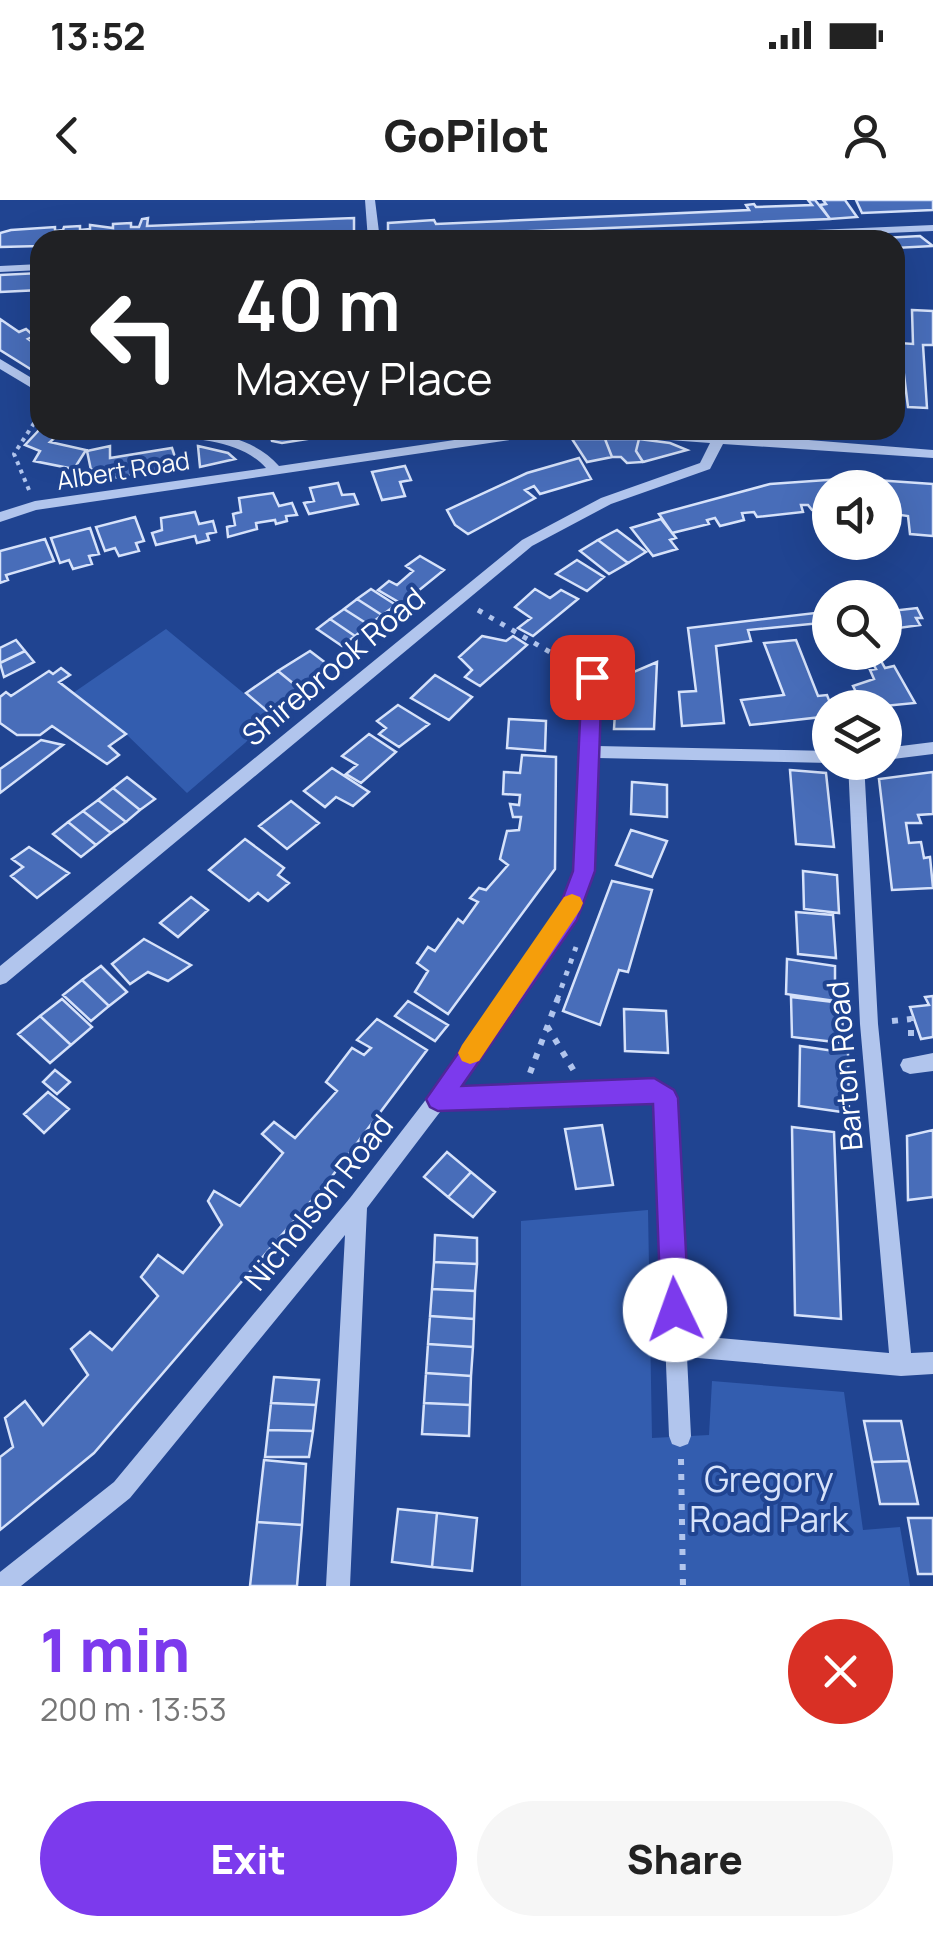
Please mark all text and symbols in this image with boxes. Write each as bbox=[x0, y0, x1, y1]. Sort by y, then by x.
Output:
text: 13:52 bbox=[50, 9, 146, 61]
text: GoPilot bbox=[384, 104, 549, 166]
icon: back bbox=[40, 108, 95, 163]
icon: person bbox=[838, 108, 893, 163]
text: 40 m bbox=[235, 256, 401, 352]
icon: left bbox=[70, 270, 200, 400]
text: Maxey Place bbox=[235, 347, 492, 409]
street label: Albert Road bbox=[54, 442, 192, 498]
map controls bbox=[812, 470, 902, 780]
button: sound bbox=[812, 470, 902, 560]
street label: Shirebrook Road bbox=[233, 577, 433, 755]
button: search bbox=[812, 580, 902, 670]
pin bbox=[550, 635, 635, 720]
icon: arrive bbox=[565, 650, 620, 705]
button: layers bbox=[812, 690, 902, 780]
street label: Barton Road bbox=[816, 980, 872, 1152]
street label: Nicholson Road bbox=[234, 1106, 402, 1298]
position arrow bbox=[623, 1258, 727, 1362]
park label: Gregory Road Park bbox=[689, 1455, 850, 1543]
text: 1 min bbox=[40, 1608, 190, 1690]
button: close bbox=[788, 1619, 893, 1724]
text: 200 m · 13:53 bbox=[40, 1687, 227, 1731]
button: Exit bbox=[40, 1801, 457, 1916]
button: Share bbox=[477, 1801, 893, 1916]

